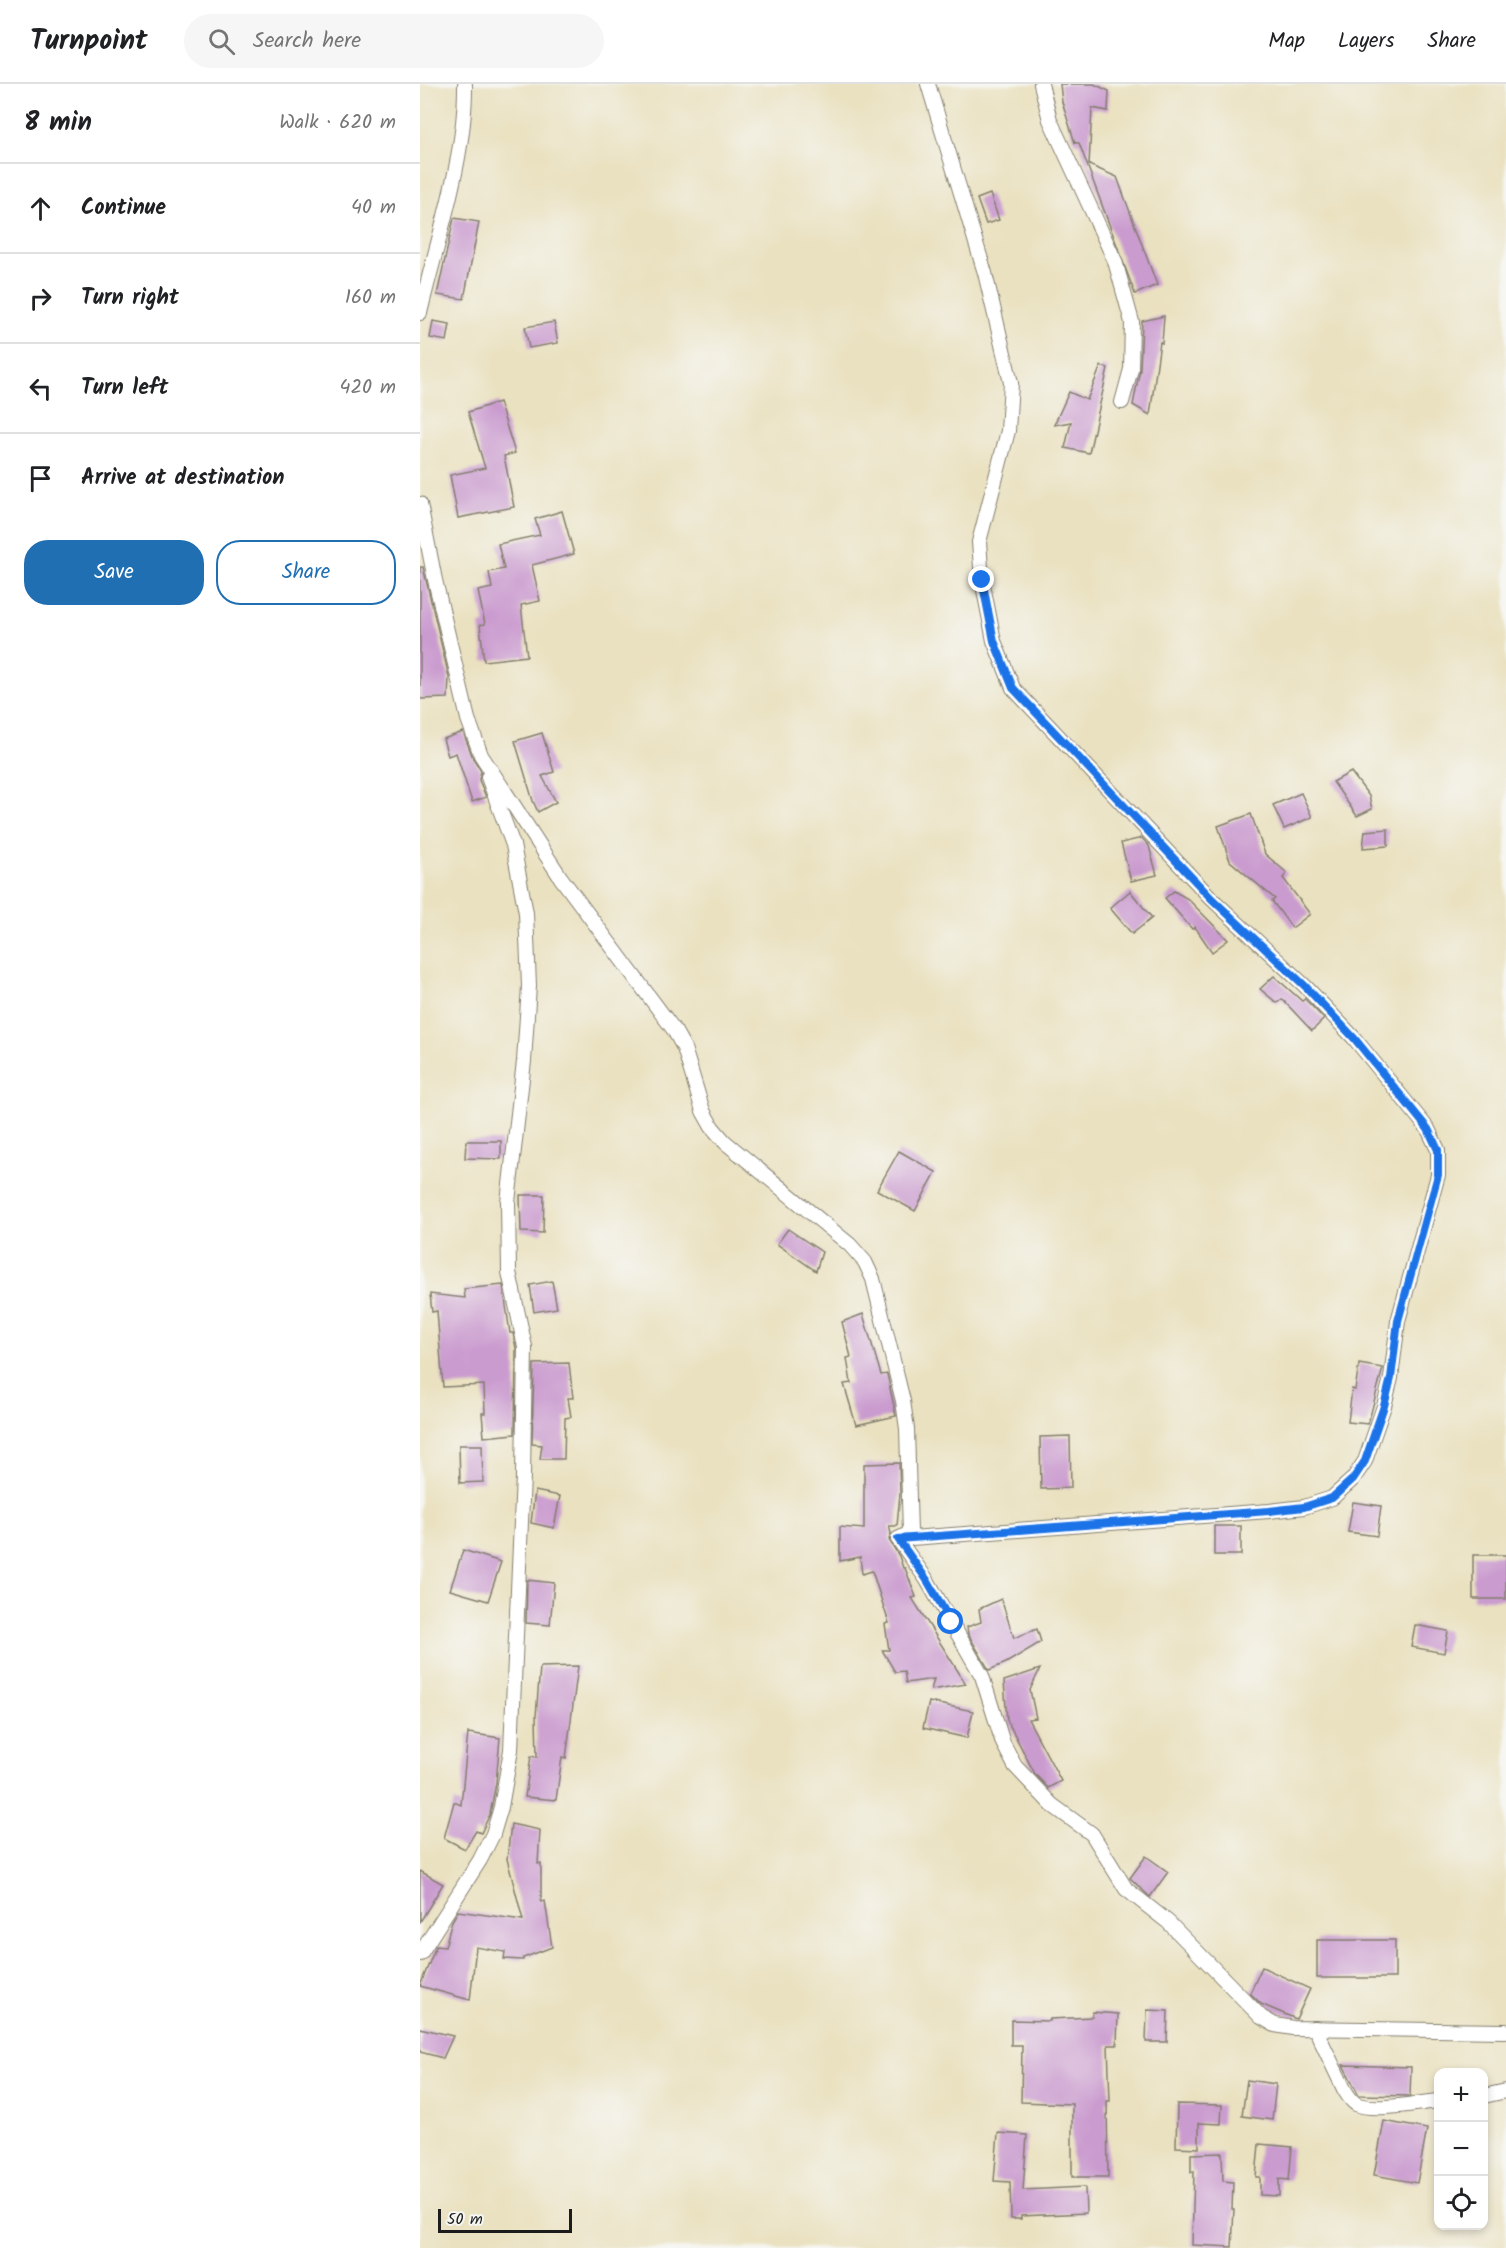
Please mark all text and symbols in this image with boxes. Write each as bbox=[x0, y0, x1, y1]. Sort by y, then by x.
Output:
search box bbox=[184, 14, 604, 68]
text: Turnpoint bbox=[30, 19, 148, 64]
text: Search here bbox=[253, 24, 361, 59]
icon: search bbox=[205, 25, 238, 58]
text: Map bbox=[1268, 25, 1305, 58]
text: Layers bbox=[1338, 25, 1394, 58]
text: Share bbox=[1427, 25, 1476, 58]
text: 8 min bbox=[24, 102, 92, 144]
text: Walk · 620 m bbox=[279, 107, 396, 139]
text: Continue bbox=[81, 191, 166, 226]
icon: ahead bbox=[24, 192, 57, 225]
text: 40 m bbox=[351, 192, 396, 224]
text: Turn right bbox=[81, 281, 179, 316]
icon: right bbox=[24, 282, 57, 315]
text: 160 m bbox=[345, 282, 396, 314]
text: Turn left bbox=[81, 371, 168, 406]
icon: left bbox=[24, 372, 57, 405]
text: 420 m bbox=[339, 372, 396, 404]
text: Arrive at destination bbox=[81, 461, 284, 496]
icon: arrive bbox=[24, 462, 57, 495]
button: Save bbox=[24, 540, 204, 605]
button: Share bbox=[216, 540, 396, 605]
route end bbox=[968, 566, 994, 592]
route start bbox=[937, 1608, 963, 1634]
map controls bbox=[1434, 2068, 1488, 2230]
button: + bbox=[1434, 2068, 1488, 2122]
button: − bbox=[1434, 2122, 1488, 2176]
button: locate bbox=[1434, 2176, 1488, 2230]
scale bar bbox=[438, 2206, 572, 2234]
text: 50 m bbox=[447, 2207, 483, 2232]

